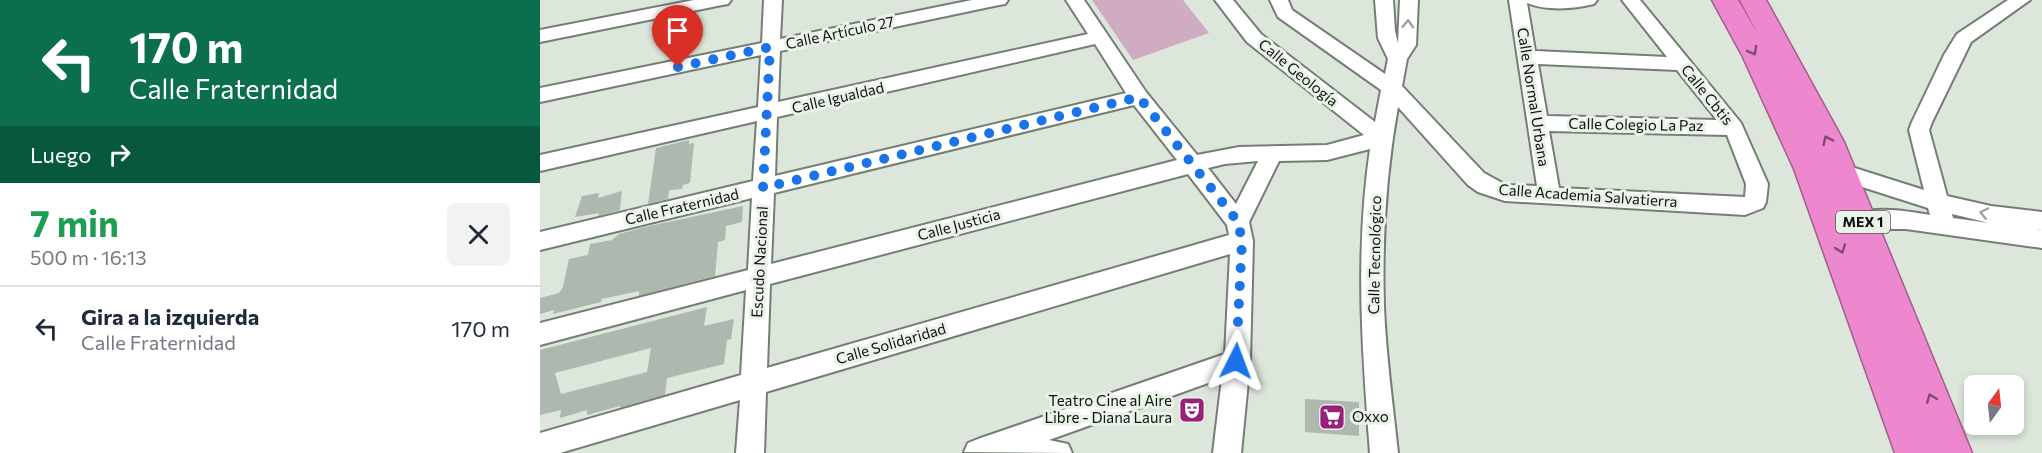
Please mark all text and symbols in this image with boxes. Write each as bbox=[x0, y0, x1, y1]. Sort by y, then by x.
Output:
pin bbox=[652, 5, 703, 67]
street label: Calle Artículo 27 bbox=[784, 12, 896, 52]
icon: arrive bbox=[661, 14, 694, 47]
text: 170 m bbox=[129, 20, 243, 72]
one-way arrow bbox=[1402, 20, 1414, 29]
icon: left bbox=[30, 24, 108, 102]
street label: Calle Normal Urbana bbox=[1514, 26, 1554, 168]
street label: Calle Geología bbox=[1255, 35, 1342, 110]
one-way arrow bbox=[1746, 45, 1757, 56]
street label: Calle Cbtis bbox=[1678, 61, 1738, 128]
text: Calle Fraternidad bbox=[129, 72, 338, 105]
street label: Calle Igualdad bbox=[790, 78, 886, 116]
street label: Calle Colegio La Paz bbox=[1568, 114, 1704, 134]
one-way arrow bbox=[1823, 135, 1834, 146]
icon: right bbox=[103, 138, 136, 171]
text: Luego bbox=[30, 141, 91, 168]
street label: Calle Academia Salvatierra bbox=[1498, 180, 1678, 210]
street label: Calle Fraternidad bbox=[623, 184, 740, 228]
street label: Calle Tecnológico bbox=[1364, 195, 1384, 315]
text: 7 min bbox=[30, 200, 119, 244]
button: close bbox=[447, 203, 510, 266]
street label: Calle Justicia bbox=[915, 204, 1002, 244]
street label: Escudo Nacional bbox=[747, 206, 771, 318]
one-way arrow bbox=[1979, 207, 1989, 220]
road number: MEX 1 bbox=[1836, 211, 1890, 233]
one-way arrow bbox=[1833, 243, 1846, 254]
text: 500 m · 16:13 bbox=[30, 245, 147, 269]
text: Gira a la izquierda bbox=[81, 303, 259, 330]
icon: left bbox=[30, 312, 63, 345]
text: 170 m bbox=[451, 315, 510, 342]
street label: Calle Solidaridad bbox=[834, 319, 948, 367]
position arrow bbox=[1204, 329, 1268, 393]
text: Calle Fraternidad bbox=[81, 330, 236, 354]
north arrow bbox=[1964, 375, 2024, 435]
map controls bbox=[1964, 375, 2024, 435]
place label: Teatro Cine al Aire Libre - Diana Laura bbox=[1044, 391, 1172, 426]
one-way arrow bbox=[1926, 394, 1938, 405]
theatre icon: Teatro Cine al Aire Libre - Diana Laura bbox=[1177, 395, 1207, 425]
supermarket icon: Oxxo bbox=[1317, 402, 1347, 432]
place label: Oxxo bbox=[1352, 407, 1389, 425]

